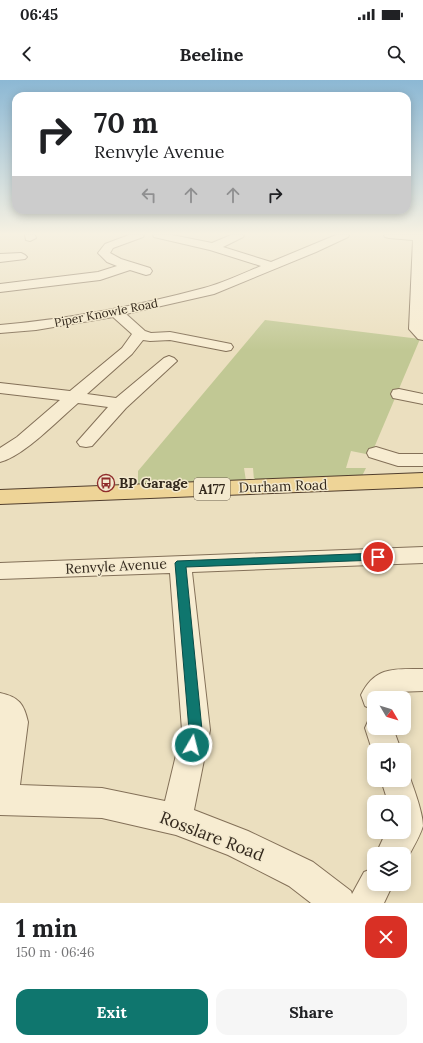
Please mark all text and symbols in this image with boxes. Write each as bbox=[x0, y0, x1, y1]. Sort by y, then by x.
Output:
text: 06:45 bbox=[20, 5, 58, 24]
icon: back bbox=[16, 43, 38, 65]
text: Beeline bbox=[180, 43, 243, 66]
icon: search bbox=[385, 43, 407, 65]
text: 70 m bbox=[94, 105, 158, 141]
icon: right bbox=[28, 108, 80, 160]
text: Renvyle Avenue bbox=[94, 140, 225, 163]
icon: left bbox=[138, 184, 160, 206]
icon: ahead bbox=[180, 184, 202, 206]
icon: ahead bbox=[222, 184, 244, 206]
icon: right bbox=[264, 184, 286, 206]
street label: Piper Knowle Road bbox=[53, 295, 159, 330]
bus stop icon: BP Garage bbox=[96, 473, 116, 493]
place label: BP Garage bbox=[119, 474, 188, 492]
street label: Durham Road bbox=[238, 475, 328, 497]
road number: A177 bbox=[194, 478, 230, 500]
pin bbox=[361, 540, 395, 574]
icon: arrive bbox=[367, 546, 389, 568]
street label: Renvyle Avenue bbox=[65, 554, 168, 578]
north arrow bbox=[367, 691, 411, 735]
map controls bbox=[367, 691, 411, 891]
position arrow bbox=[171, 724, 213, 766]
button: sound bbox=[367, 743, 411, 787]
button: search bbox=[367, 795, 411, 839]
street label: Rosslare Road bbox=[157, 806, 267, 866]
button: layers bbox=[367, 847, 411, 891]
text: 1 min bbox=[16, 913, 77, 944]
button: close bbox=[365, 916, 407, 958]
text: 150 m · 06:46 bbox=[16, 944, 94, 961]
button: Exit bbox=[16, 989, 208, 1035]
button: Share bbox=[216, 989, 407, 1035]

